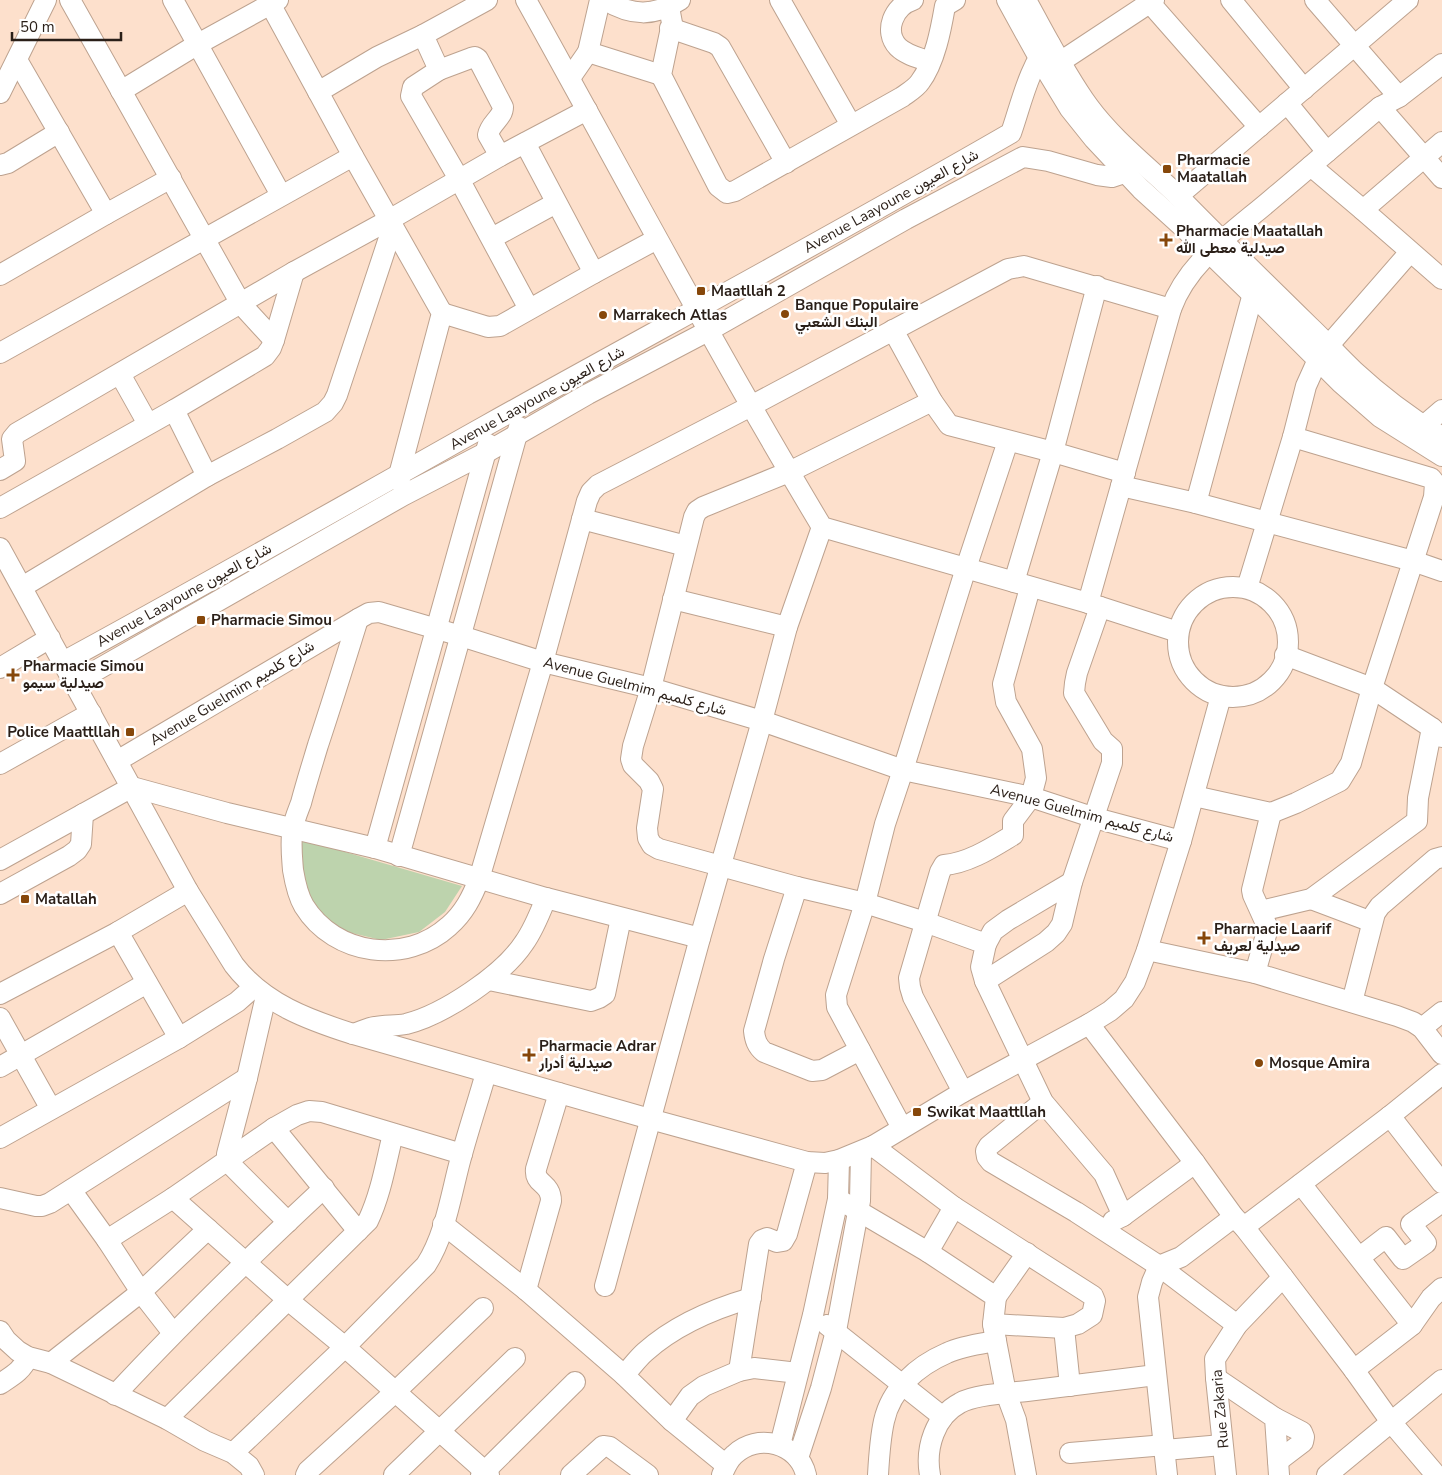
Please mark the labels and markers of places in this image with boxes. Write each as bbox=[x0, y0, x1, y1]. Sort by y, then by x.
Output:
place label: Pharmacie Maatallah bbox=[1177, 150, 1250, 187]
marker: Pharmacie Maatallah bbox=[1161, 163, 1173, 175]
place label: Pharmacie Maatallah صيدلية معطى الله bbox=[1176, 221, 1323, 258]
marker: Pharmacie Maatallah صيدلية معطى الله bbox=[1160, 234, 1172, 246]
place label: Maatllah 2 bbox=[711, 281, 786, 301]
marker: Maatllah 2 bbox=[695, 285, 707, 297]
place label: Banque Populaire البنك الشعبي bbox=[795, 295, 919, 335]
place label: Marrakech Atlas bbox=[613, 305, 727, 325]
marker: Banque Populaire البنك الشعبي bbox=[779, 308, 791, 320]
marker: Marrakech Atlas bbox=[597, 309, 609, 321]
place label: Pharmacie Simou bbox=[211, 610, 332, 630]
marker: Pharmacie Simou bbox=[195, 614, 207, 626]
place label: Pharmacie Simou صيدلية سيمو bbox=[23, 656, 144, 693]
marker: Pharmacie Simou صيدلية سيمو bbox=[7, 669, 19, 681]
place label: Police Maattllah bbox=[7, 722, 120, 742]
marker: Police Maattllah bbox=[124, 726, 136, 738]
place label: Matallah bbox=[35, 889, 97, 909]
marker: Matallah bbox=[19, 893, 31, 905]
place label: Pharmacie Laarif صيدلية لعريف bbox=[1214, 919, 1332, 956]
marker: Pharmacie Laarif صيدلية لعريف bbox=[1198, 932, 1210, 944]
place label: Pharmacie Adrar صيدلية أدرار bbox=[538, 1036, 656, 1073]
marker: Pharmacie Adrar صيدلية أدرار bbox=[523, 1049, 535, 1061]
place label: Mosque Amira bbox=[1269, 1053, 1370, 1073]
marker: Mosque Amira bbox=[1253, 1057, 1265, 1069]
place label: Swikat Maattllah bbox=[927, 1102, 1046, 1122]
marker: Swikat Maattllah bbox=[911, 1106, 923, 1118]

